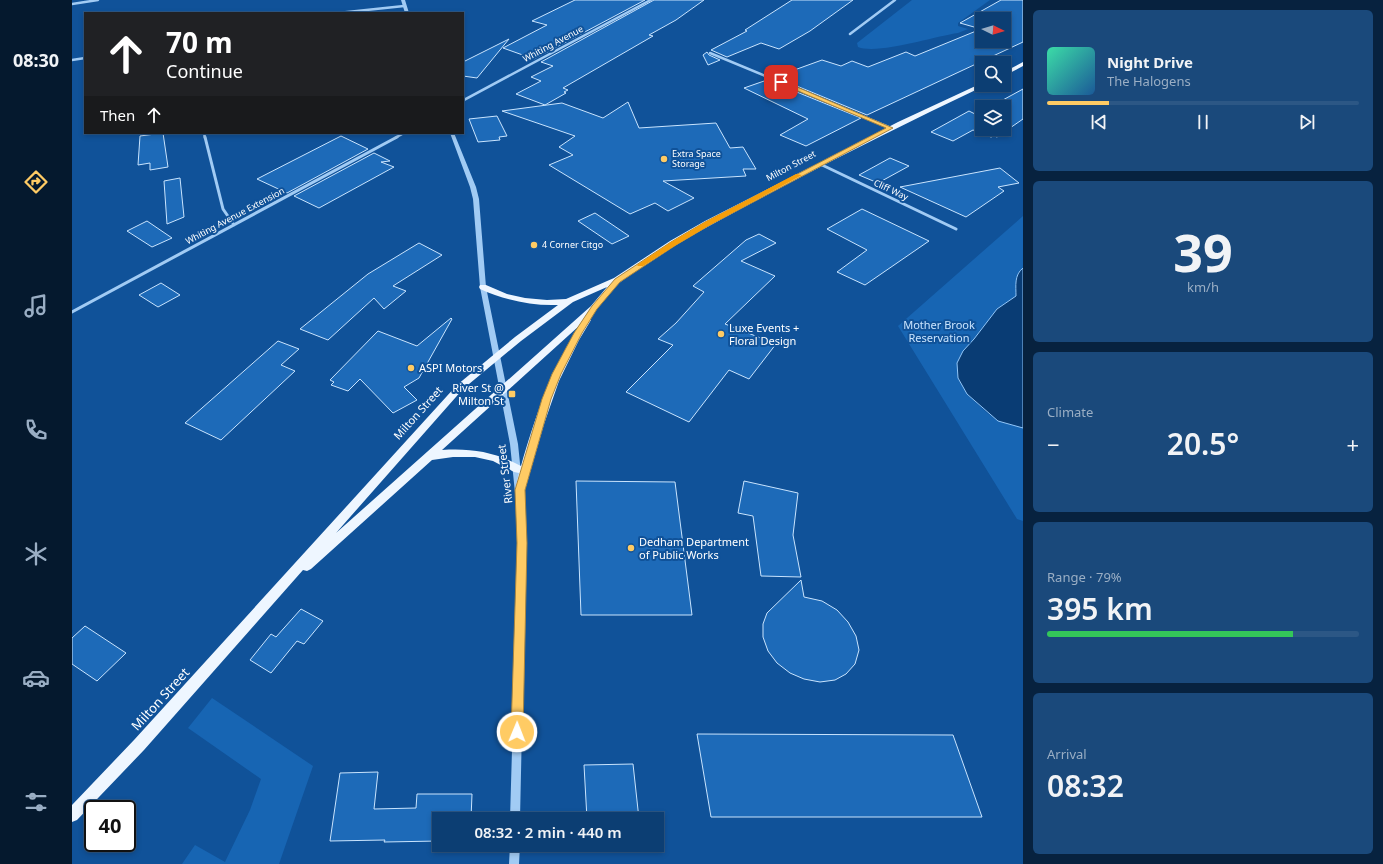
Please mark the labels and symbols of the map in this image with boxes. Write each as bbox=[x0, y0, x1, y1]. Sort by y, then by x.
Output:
north arrow bbox=[975, 12, 1011, 48]
street label: Whiting Avenue bbox=[520, 22, 585, 65]
pin bbox=[764, 65, 798, 99]
place label: Extra Space Storage bbox=[672, 147, 721, 170]
street label: Milton Street bbox=[764, 147, 819, 184]
marker: Extra Space Storage bbox=[659, 154, 669, 164]
street label: Cliff Way bbox=[872, 176, 911, 203]
street label: Whiting Avenue Extension bbox=[183, 184, 287, 247]
place label: 4 Corner Citgo bbox=[542, 238, 603, 251]
marker: 4 Corner Citgo bbox=[529, 240, 539, 250]
park label: Mother Brook Reservation bbox=[903, 317, 975, 345]
place label: Luxe Events + Floral Design bbox=[729, 320, 799, 348]
marker: Luxe Events + Floral Design bbox=[716, 329, 726, 339]
place label: ASPI Motors bbox=[419, 360, 482, 375]
marker: ASPI Motors bbox=[406, 363, 416, 373]
place label: River St @ Milton St bbox=[452, 380, 504, 408]
street label: Milton Street bbox=[390, 383, 446, 442]
marker: River St @ Milton St bbox=[507, 389, 517, 399]
street label: River Street bbox=[493, 444, 516, 505]
place label: Dedham Department of Public Works bbox=[639, 534, 749, 562]
marker: Dedham Department of Public Works bbox=[626, 543, 636, 553]
street label: Milton Street bbox=[127, 663, 193, 734]
position arrow bbox=[496, 711, 538, 753]
speed limit sign: 40 bbox=[84, 800, 136, 852]

